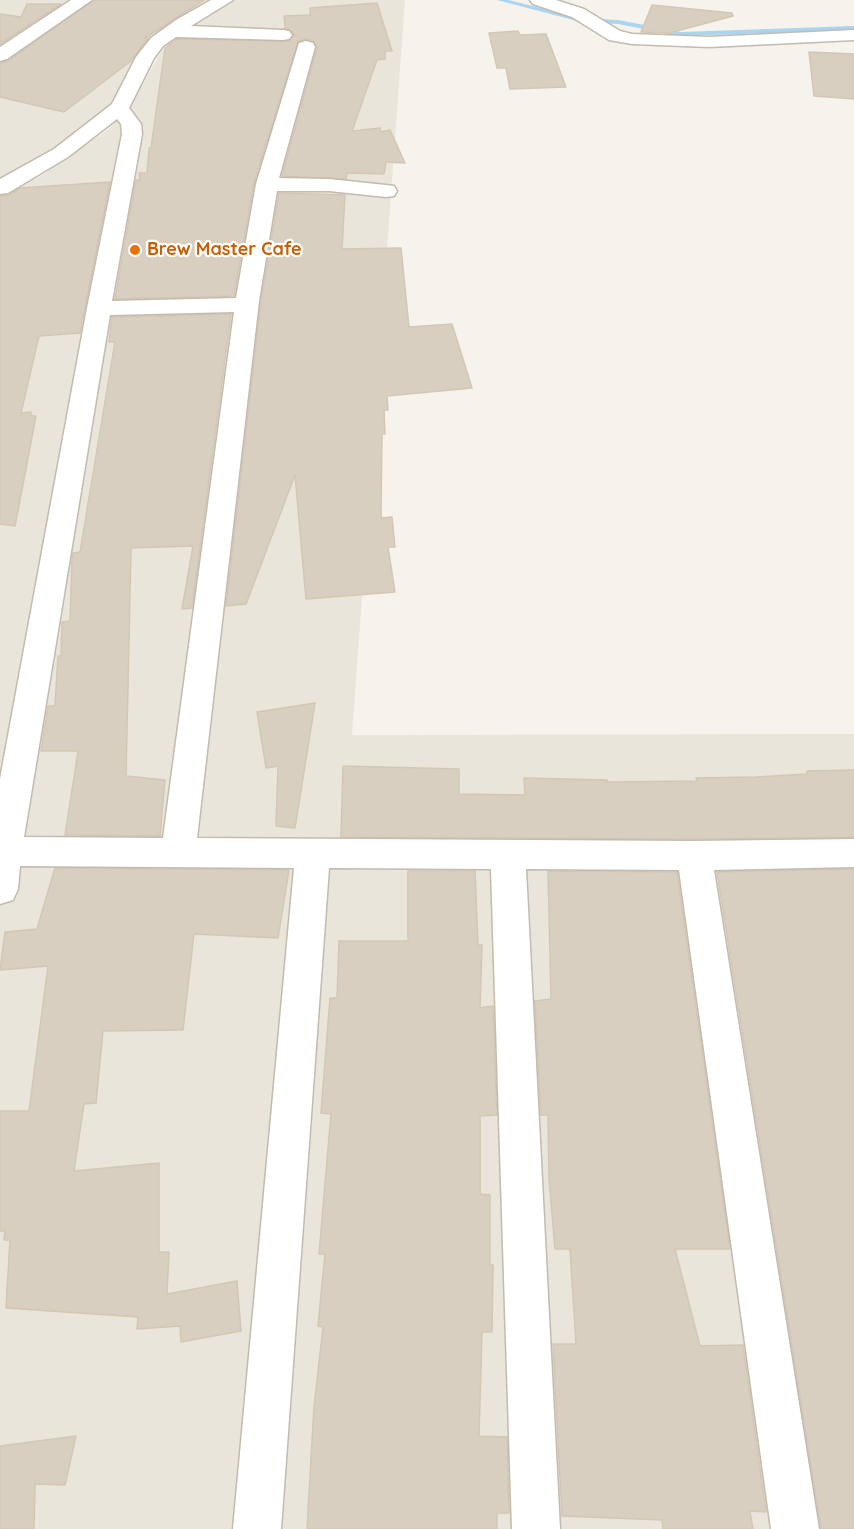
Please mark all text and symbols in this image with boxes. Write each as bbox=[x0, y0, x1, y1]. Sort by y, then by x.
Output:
place label: Brew Master Cafe bbox=[147, 239, 302, 261]
marker: Brew Master Cafe bbox=[128, 243, 142, 257]

